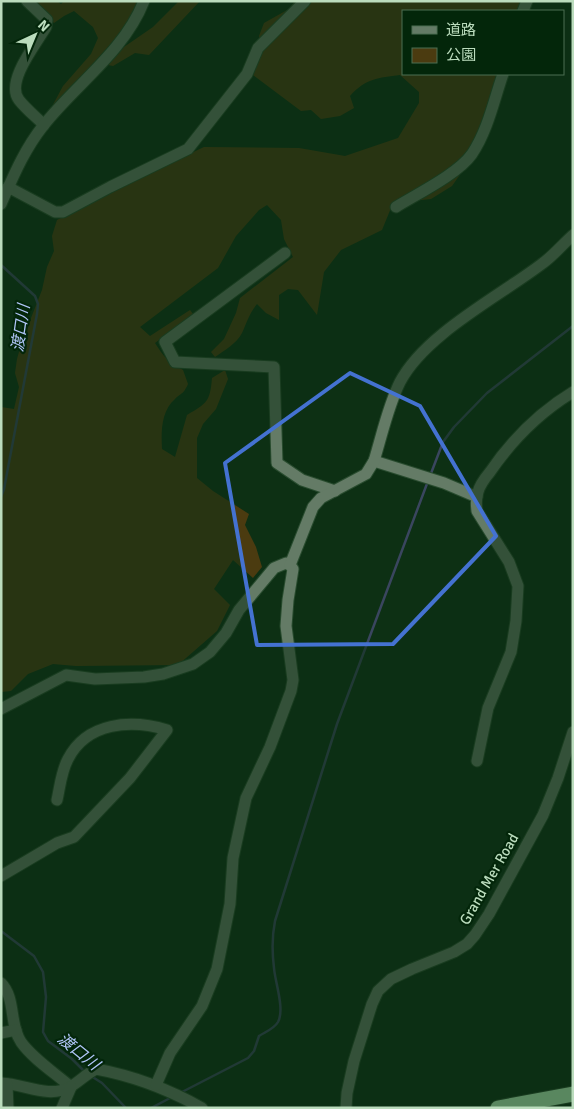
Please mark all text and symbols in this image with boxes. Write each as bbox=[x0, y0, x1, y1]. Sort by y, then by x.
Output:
north arrow bbox=[10, 10, 60, 60]
legend bbox=[402, 10, 564, 75]
text: N bbox=[34, 17, 53, 36]
text: 道路 bbox=[446, 21, 476, 39]
text: 公園 bbox=[446, 46, 476, 64]
water label: 渡口川 bbox=[8, 301, 35, 353]
street label: Grand Mer Road bbox=[456, 830, 522, 928]
water label: 渡口川 bbox=[53, 1029, 105, 1076]

